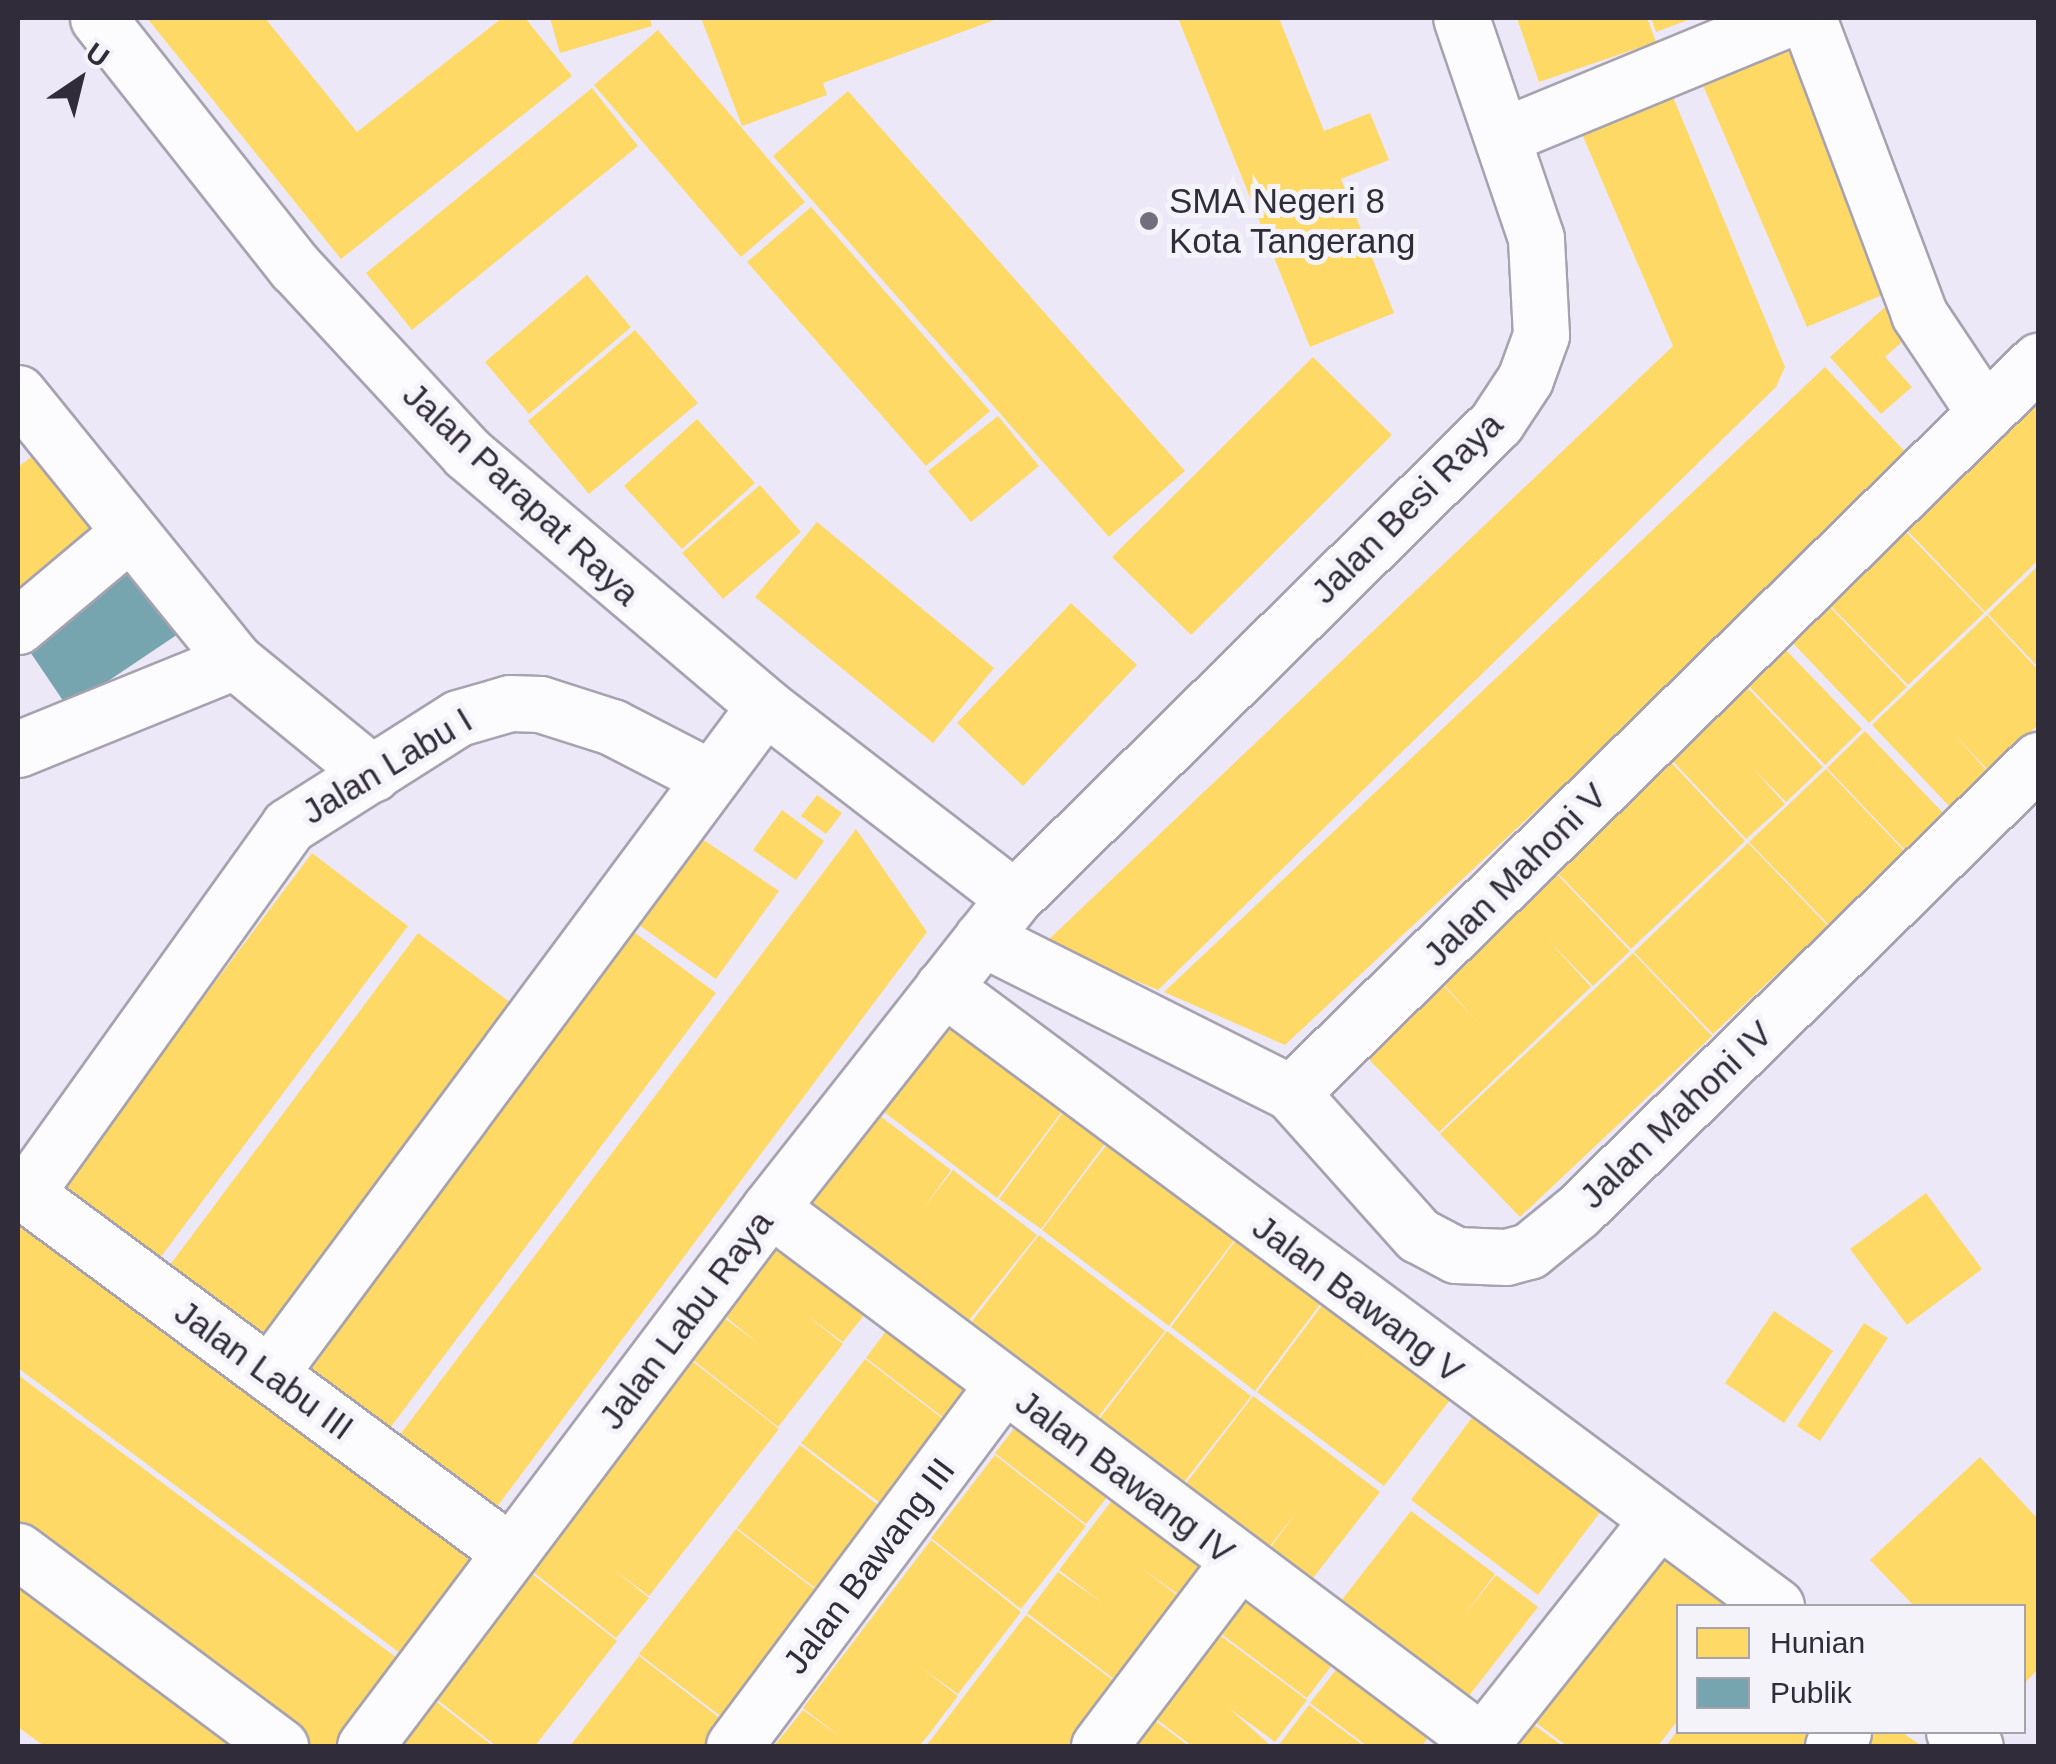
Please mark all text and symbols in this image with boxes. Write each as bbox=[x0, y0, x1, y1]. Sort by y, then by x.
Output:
north arrow bbox=[30, 30, 130, 130]
text: U bbox=[80, 37, 115, 74]
place label: SMA Negeri 8 Kota Tangerang bbox=[1169, 180, 1416, 262]
marker: SMA Negeri 8 Kota Tangerang bbox=[1138, 210, 1160, 232]
street label: Jalan Parapat Raya bbox=[394, 374, 648, 614]
street label: Jalan Besi Raya bbox=[1303, 404, 1511, 612]
street label: Jalan Labu I bbox=[294, 699, 480, 833]
street label: Jalan Mahoni V bbox=[1415, 775, 1615, 975]
street label: Jalan Mahoni IV bbox=[1571, 1013, 1781, 1217]
street label: Jalan Labu Raya bbox=[590, 1202, 782, 1438]
street label: Jalan Bawang V bbox=[1244, 1206, 1472, 1392]
street label: Jalan Labu III bbox=[167, 1291, 361, 1449]
street label: Jalan Bawang IV bbox=[1007, 1381, 1243, 1573]
street label: Jalan Bawang III bbox=[774, 1450, 964, 1682]
legend bbox=[1676, 1604, 2026, 1734]
text: Hunian bbox=[1770, 1626, 1865, 1659]
text: Publik bbox=[1770, 1676, 1852, 1709]

